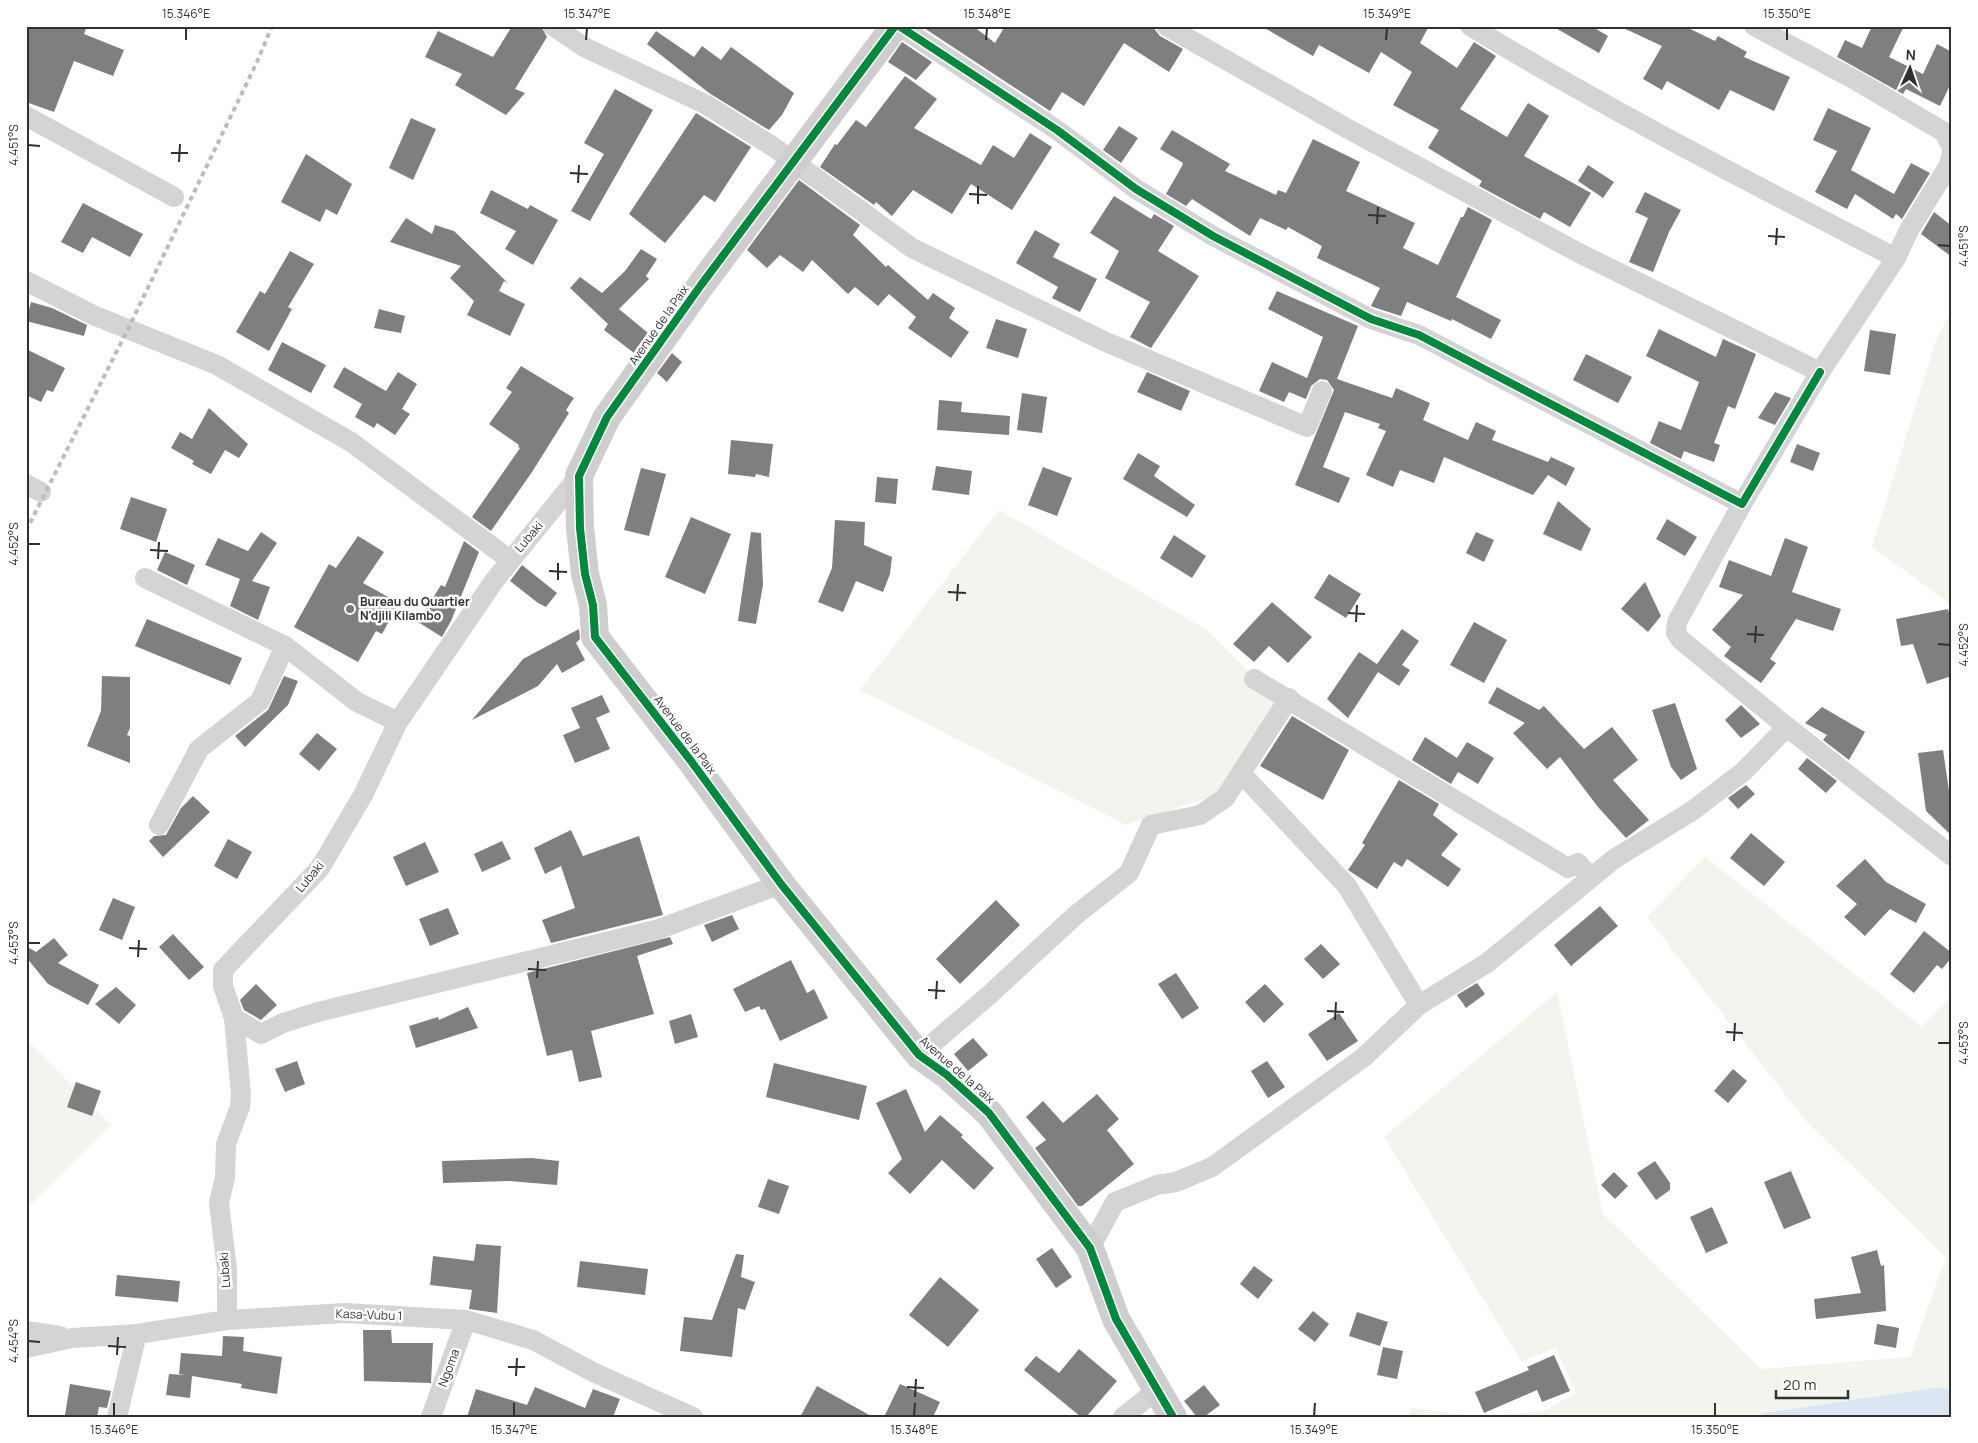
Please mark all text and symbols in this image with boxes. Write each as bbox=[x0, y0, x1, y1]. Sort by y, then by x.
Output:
text: 15.346°E bbox=[162, 5, 210, 22]
text: 15.347°E bbox=[564, 5, 610, 22]
text: 15.348°E bbox=[963, 5, 1011, 22]
text: 15.349°E bbox=[1363, 5, 1411, 22]
text: 15.350°E bbox=[1763, 5, 1811, 22]
north arrow bbox=[1886, 42, 1936, 92]
text: N bbox=[1905, 45, 1916, 64]
text: 4.451°S bbox=[5, 124, 22, 166]
text: 4.451°S bbox=[1955, 225, 1972, 267]
street label: Avenue de la Paix bbox=[624, 281, 693, 368]
street label: Lubaki bbox=[511, 518, 547, 556]
text: 4.452°S bbox=[5, 522, 22, 566]
place label: Bureau du Quartier N'djili Kilambo bbox=[360, 593, 470, 624]
marker: Bureau du Quartier N'djili Kilambo bbox=[344, 603, 356, 615]
text: 4.452°S bbox=[1955, 623, 1972, 667]
street label: Avenue de la Paix bbox=[650, 692, 721, 778]
street label: Lubaki bbox=[292, 858, 328, 896]
text: 4.453°S bbox=[5, 921, 22, 965]
text: 4.453°S bbox=[1955, 1021, 1972, 1065]
street label: Avenue de la Paix bbox=[916, 1032, 999, 1108]
street label: Lubaki bbox=[215, 1252, 234, 1288]
street label: Kasa-Vubu 1 bbox=[335, 1305, 403, 1324]
text: 4.454°S bbox=[5, 1319, 22, 1363]
street label: Ngoma bbox=[434, 1346, 463, 1389]
scale bar bbox=[1776, 1368, 1848, 1400]
text: 20 m bbox=[1783, 1374, 1816, 1395]
text: 15.346°E bbox=[90, 1421, 138, 1438]
text: 15.347°E bbox=[491, 1421, 537, 1438]
text: 15.348°E bbox=[890, 1421, 938, 1438]
text: 15.349°E bbox=[1290, 1421, 1338, 1438]
text: 15.350°E bbox=[1691, 1421, 1739, 1438]

